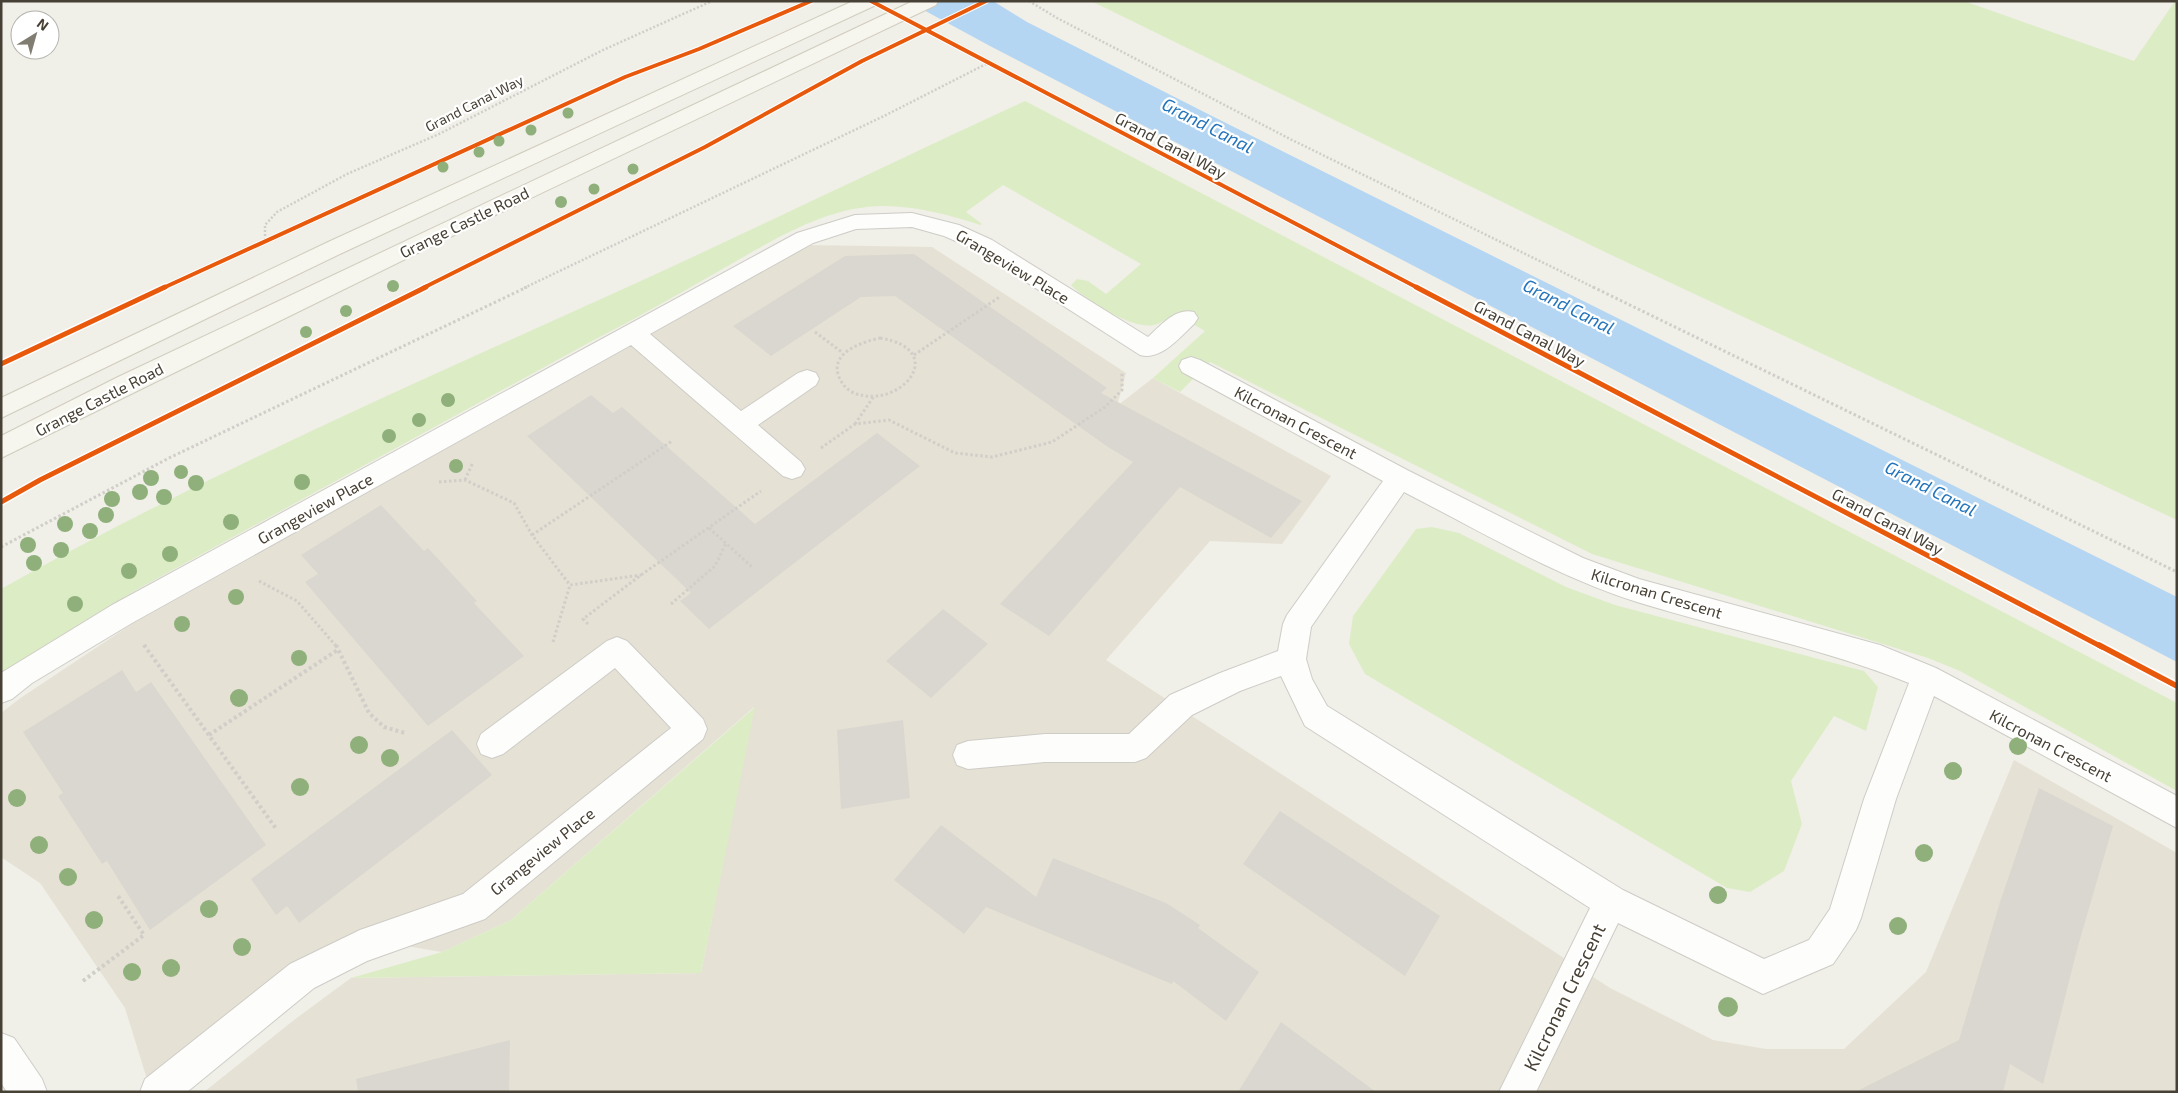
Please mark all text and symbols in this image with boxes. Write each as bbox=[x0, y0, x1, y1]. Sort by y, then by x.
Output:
north arrow bbox=[10, 10, 60, 60]
text: N bbox=[34, 14, 52, 34]
street label: Grand Canal Way bbox=[422, 71, 526, 135]
water label: Grand Canal bbox=[1159, 93, 1257, 157]
street label: Grand Canal Way bbox=[1112, 108, 1230, 183]
street label: Grange Castle Road bbox=[396, 182, 532, 262]
street label: Grangeview Place bbox=[953, 225, 1073, 307]
water label: Grand Canal bbox=[1520, 274, 1618, 338]
street label: Grand Canal Way bbox=[1471, 296, 1589, 371]
street label: Grange Castle Road bbox=[32, 358, 166, 440]
street label: Kilcronan Crescent bbox=[1232, 382, 1360, 462]
water label: Grand Canal bbox=[1882, 456, 1980, 520]
street label: Grangeview Place bbox=[254, 468, 376, 548]
street label: Grand Canal Way bbox=[1829, 484, 1947, 559]
street label: Kilcronan Crescent bbox=[1589, 564, 1725, 622]
street label: Kilcronan Crescent bbox=[1987, 705, 2115, 785]
street label: Grangeview Place bbox=[486, 803, 598, 899]
street label: Kilcronan Crescent bbox=[1518, 919, 1610, 1075]

